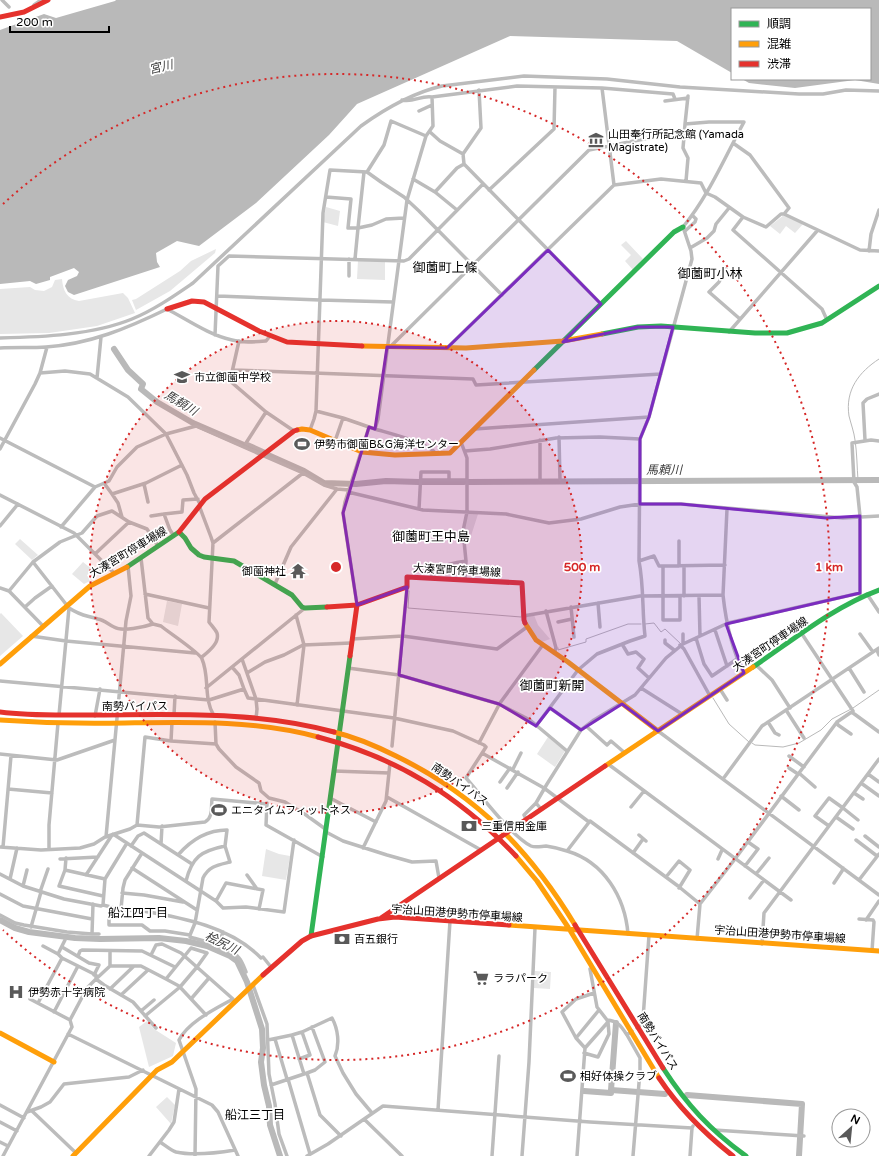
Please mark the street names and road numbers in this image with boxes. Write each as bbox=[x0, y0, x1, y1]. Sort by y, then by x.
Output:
street label: 大湊宮町停車場線 bbox=[87, 524, 169, 581]
street label: 大湊宮町停車場線 bbox=[413, 562, 501, 579]
street label: 大湊宮町停車場線 bbox=[730, 614, 810, 674]
street label: 南勢バイパス bbox=[102, 700, 168, 713]
street label: 南勢バイパス bbox=[429, 760, 490, 809]
street label: 宇治山田港伊勢市停車場線 bbox=[391, 902, 523, 925]
street label: 宇治山田港伊勢市停車場線 bbox=[714, 923, 846, 946]
street label: 南勢バイパス bbox=[635, 1010, 681, 1073]

